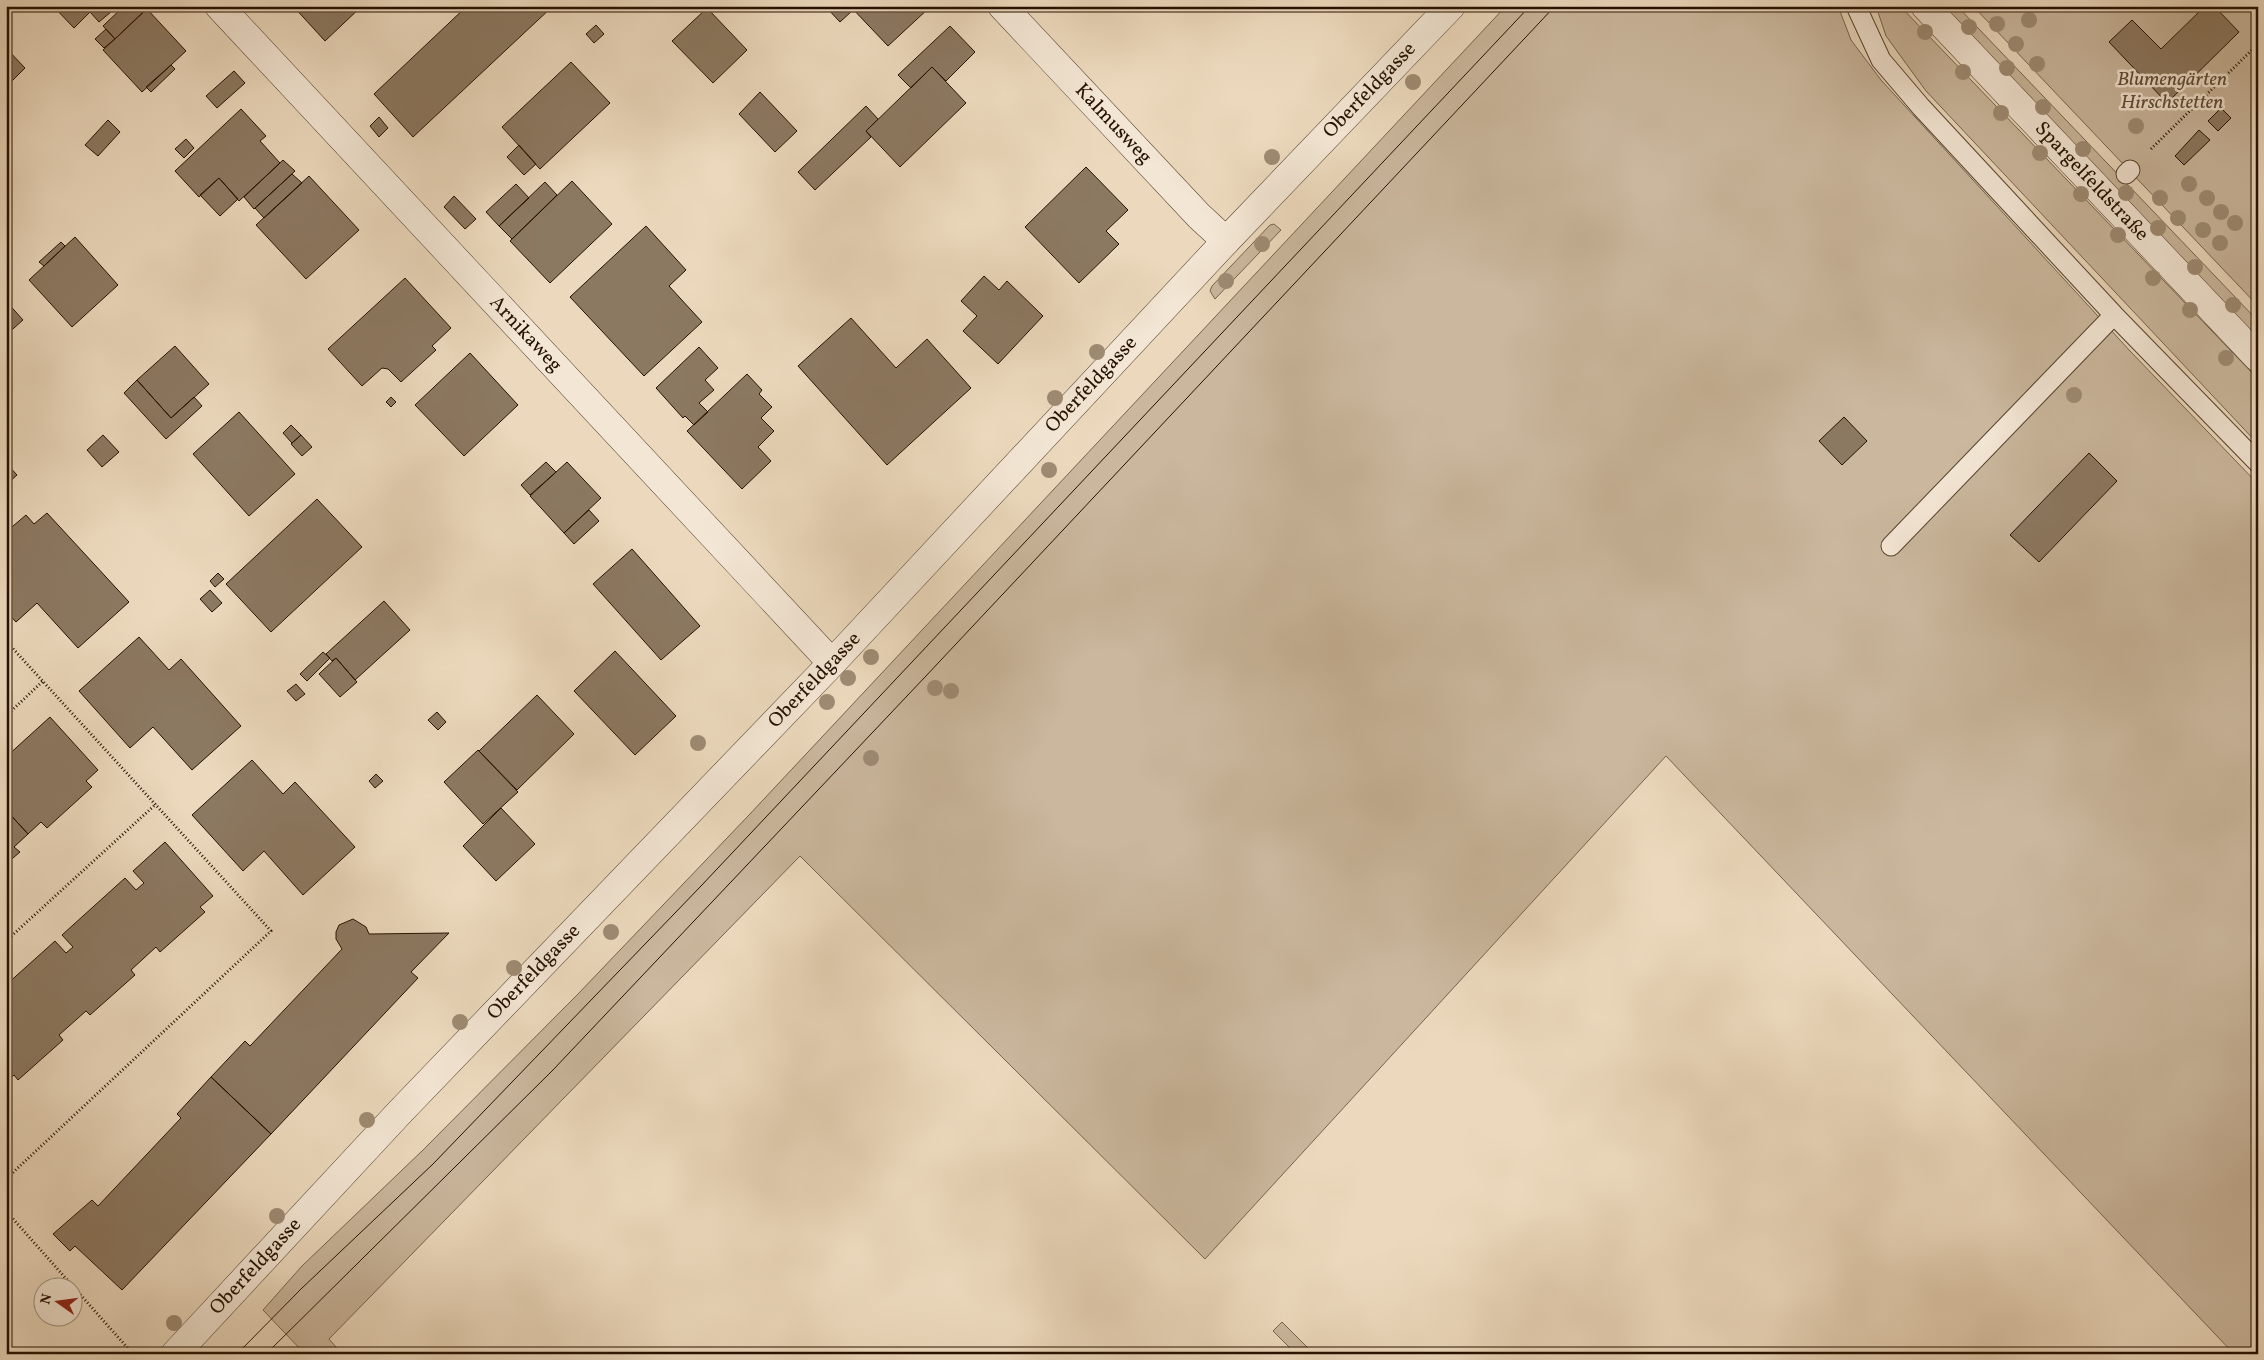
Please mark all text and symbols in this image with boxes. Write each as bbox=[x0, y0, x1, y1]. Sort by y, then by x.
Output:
street label: Oberfeldgasse bbox=[1317, 36, 1423, 145]
park label: Blumengärten Hirschstetten bbox=[2117, 66, 2227, 117]
street label: Kalmusweg bbox=[1068, 77, 1158, 171]
street label: Spargelfeldstraße bbox=[2028, 116, 2155, 248]
street label: Arnikaweg bbox=[482, 290, 568, 379]
street label: Oberfeldgasse bbox=[1039, 330, 1144, 440]
street label: Oberfeldgasse bbox=[762, 626, 868, 735]
street label: Oberfeldgasse bbox=[481, 918, 587, 1027]
street label: Oberfeldgasse bbox=[204, 1212, 308, 1322]
north arrow bbox=[32, 1278, 82, 1328]
text: N bbox=[36, 1292, 57, 1306]

